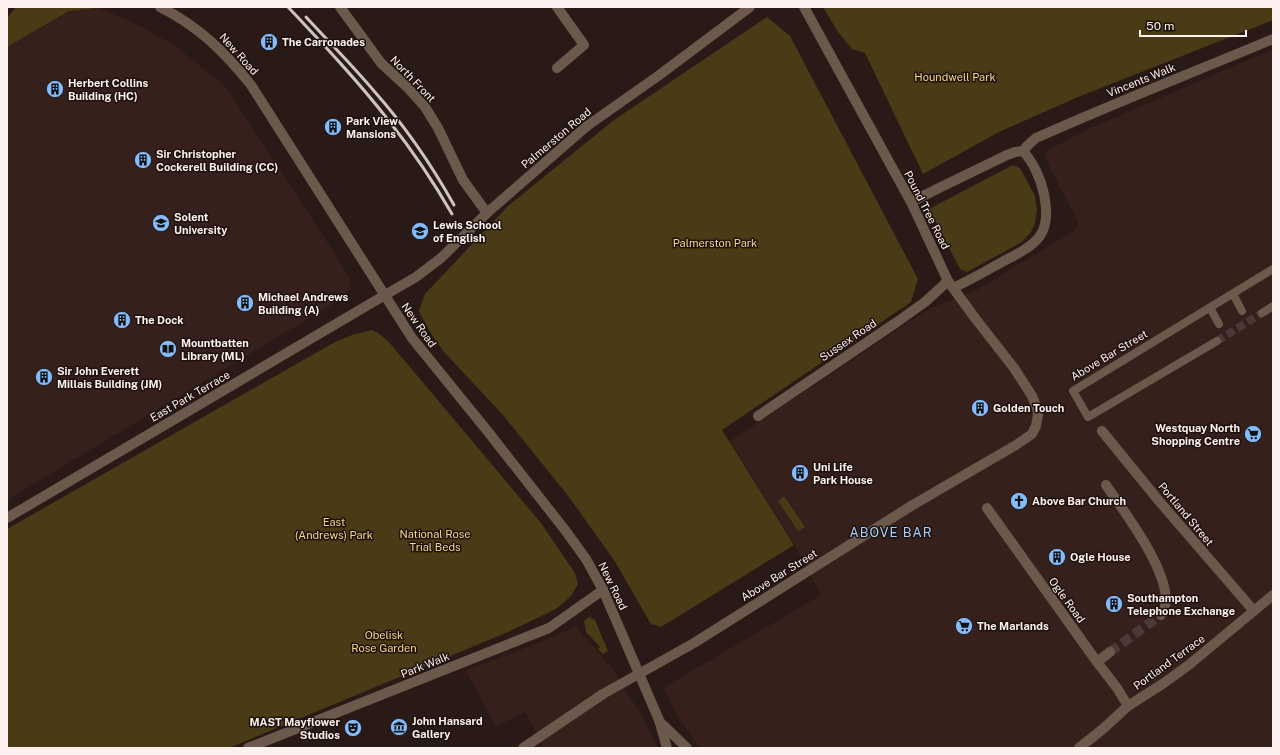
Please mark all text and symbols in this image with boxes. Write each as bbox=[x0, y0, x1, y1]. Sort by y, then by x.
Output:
scale bar bbox=[1140, 12, 1246, 38]
text: 50 m bbox=[1146, 19, 1174, 33]
street label: New Road bbox=[217, 31, 261, 77]
building icon: The Carronades bbox=[259, 32, 279, 52]
place label: The Carronades bbox=[282, 36, 365, 48]
street label: North Front bbox=[388, 54, 438, 104]
street label: Vincents Walk bbox=[1105, 61, 1177, 99]
park label: Houndwell Park bbox=[914, 71, 996, 83]
place label: Herbert Collins Building (HC) bbox=[68, 77, 148, 102]
building icon: Herbert Collins Building (HC) bbox=[45, 79, 65, 99]
street label: Palmerston Road bbox=[519, 105, 593, 171]
place label: Park View Mansions bbox=[346, 115, 398, 140]
building icon: Park View Mansions bbox=[323, 117, 343, 137]
place label: Sir Christopher Cockerell Building (CC) bbox=[156, 148, 278, 173]
building icon: Sir Christopher Cockerell Building (CC) bbox=[133, 150, 153, 170]
street label: Pound Tree Road bbox=[902, 169, 952, 251]
place label: Solent University bbox=[174, 211, 228, 236]
school or university icon: Solent University bbox=[151, 213, 171, 233]
place label: Lewis School of English bbox=[433, 219, 502, 244]
school or university icon: Lewis School of English bbox=[410, 221, 430, 241]
park label: Palmerston Park bbox=[673, 237, 757, 249]
place label: Michael Andrews Building (A) bbox=[258, 291, 349, 316]
building icon: Michael Andrews Building (A) bbox=[235, 293, 255, 313]
street label: New Road bbox=[399, 300, 439, 350]
building icon: The Dock bbox=[112, 310, 132, 330]
place label: The Dock bbox=[135, 314, 184, 326]
street label: Sussex Road bbox=[817, 317, 879, 363]
street label: Above Bar Street bbox=[1068, 327, 1150, 383]
place label: Mountbatten Library (ML) bbox=[181, 337, 249, 362]
library icon: Mountbatten Library (ML) bbox=[158, 339, 178, 359]
place label: Sir John Everett Millais Building (JM) bbox=[57, 365, 162, 390]
building icon: Sir John Everett Millais Building (JM) bbox=[34, 367, 54, 387]
street label: East Park Terrace bbox=[148, 368, 232, 424]
building icon: Golden Touch bbox=[970, 398, 990, 418]
place label: Golden Touch bbox=[993, 402, 1064, 414]
place label: Westquay North Shopping Centre bbox=[1151, 422, 1240, 447]
supermarket icon: Westquay North Shopping Centre bbox=[1243, 424, 1263, 444]
place label: Uni Life Park House bbox=[813, 461, 873, 486]
building icon: Uni Life Park House bbox=[790, 463, 810, 483]
street label: Portland Street bbox=[1156, 480, 1216, 548]
church icon: Above Bar Church bbox=[1009, 491, 1029, 511]
place label: Above Bar Church bbox=[1032, 495, 1126, 507]
park label: East (Andrews) Park bbox=[295, 516, 373, 541]
district label: ABOVE BAR bbox=[850, 525, 932, 540]
park label: National Rose Trial Beds bbox=[400, 528, 470, 553]
street label: Above Bar Street bbox=[739, 547, 819, 603]
building icon: Ogle House bbox=[1047, 547, 1067, 567]
place label: Ogle House bbox=[1070, 551, 1131, 563]
street label: New Road bbox=[596, 560, 630, 612]
street label: Ogle Road bbox=[1047, 575, 1087, 625]
place label: Southampton Telephone Exchange bbox=[1127, 592, 1235, 617]
building icon: Southampton Telephone Exchange bbox=[1104, 594, 1124, 614]
supermarket icon: The Marlands bbox=[954, 616, 974, 636]
place label: The Marlands bbox=[977, 620, 1049, 632]
park label: Obelisk Rose Garden bbox=[351, 629, 417, 654]
street label: Portland Terrace bbox=[1131, 632, 1207, 692]
street label: Park Walk bbox=[399, 650, 451, 680]
place label: John Hansard Gallery bbox=[412, 715, 483, 740]
place label: MAST Mayflower Studios bbox=[250, 716, 340, 741]
museum icon: John Hansard Gallery bbox=[389, 717, 409, 737]
theatre icon: MAST Mayflower Studios bbox=[343, 718, 363, 738]

